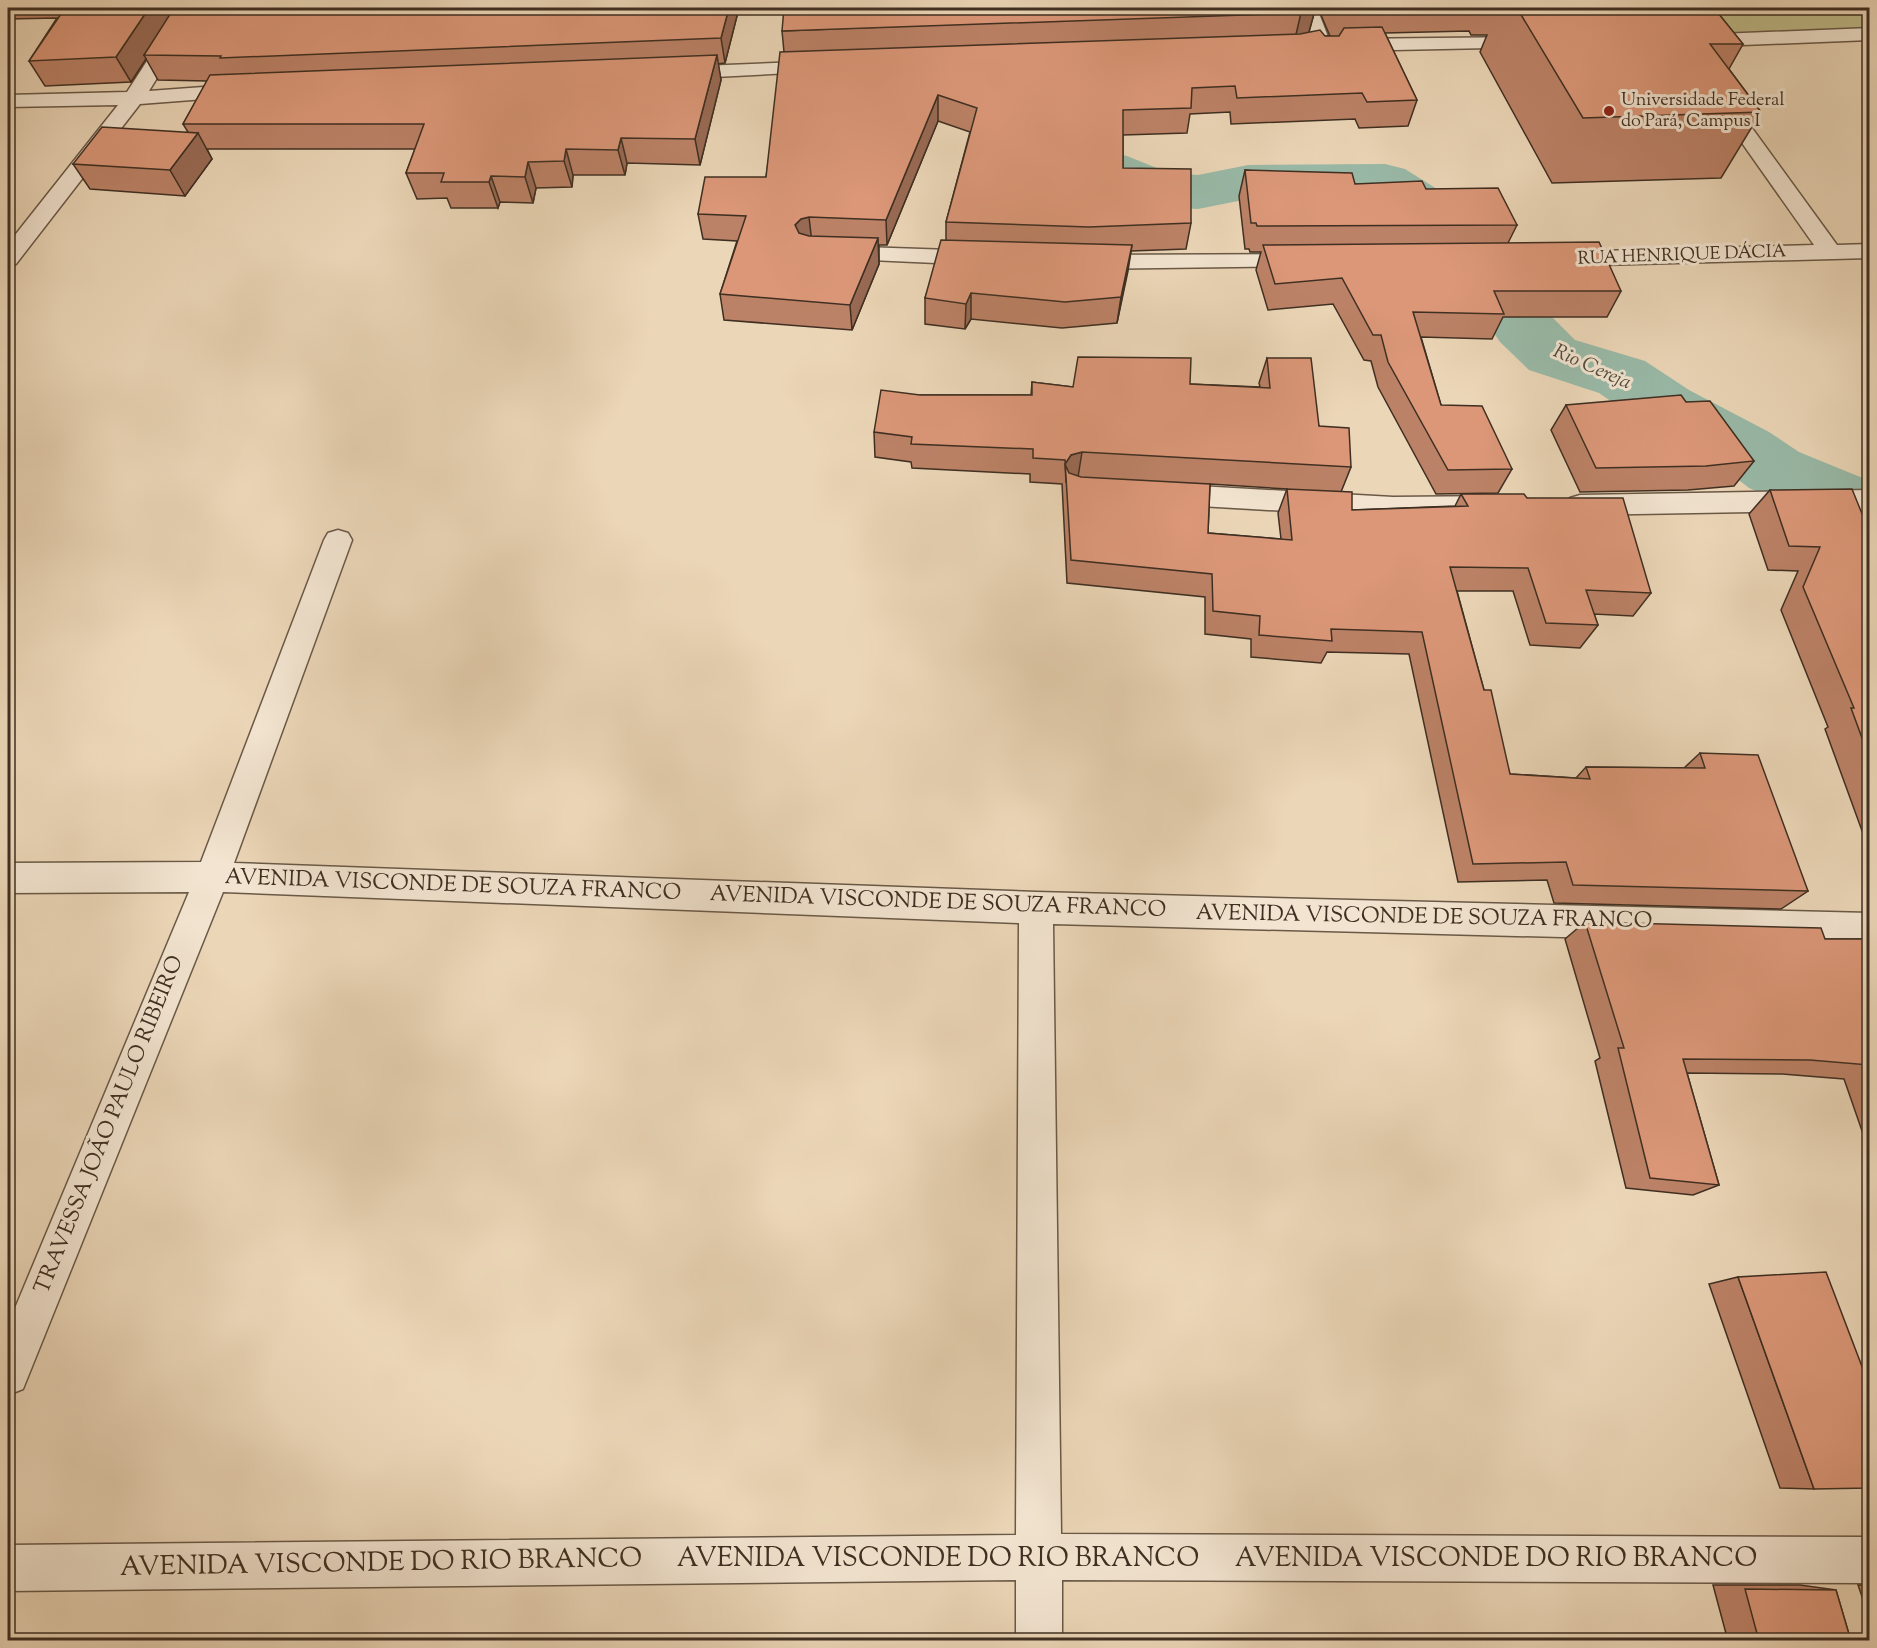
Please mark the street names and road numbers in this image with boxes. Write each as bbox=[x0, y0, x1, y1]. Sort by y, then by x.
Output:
street label: RUA HENRIQUE DÁCIA bbox=[1577, 239, 1787, 273]
street label: AVENIDA VISCONDE DE SOUZA FRANCO bbox=[224, 862, 682, 910]
street label: AVENIDA VISCONDE DE SOUZA FRANCO bbox=[709, 879, 1167, 927]
street label: AVENIDA VISCONDE DE SOUZA FRANCO bbox=[1195, 898, 1653, 938]
street label: TRAVESSA JOÃO PAULO RIBEIRO bbox=[26, 951, 193, 1299]
street label: AVENIDA VISCONDE DO RIO BRANCO bbox=[120, 1540, 642, 1588]
street label: AVENIDA VISCONDE DO RIO BRANCO bbox=[677, 1540, 1199, 1579]
street label: AVENIDA VISCONDE DO RIO BRANCO bbox=[1235, 1540, 1757, 1579]

